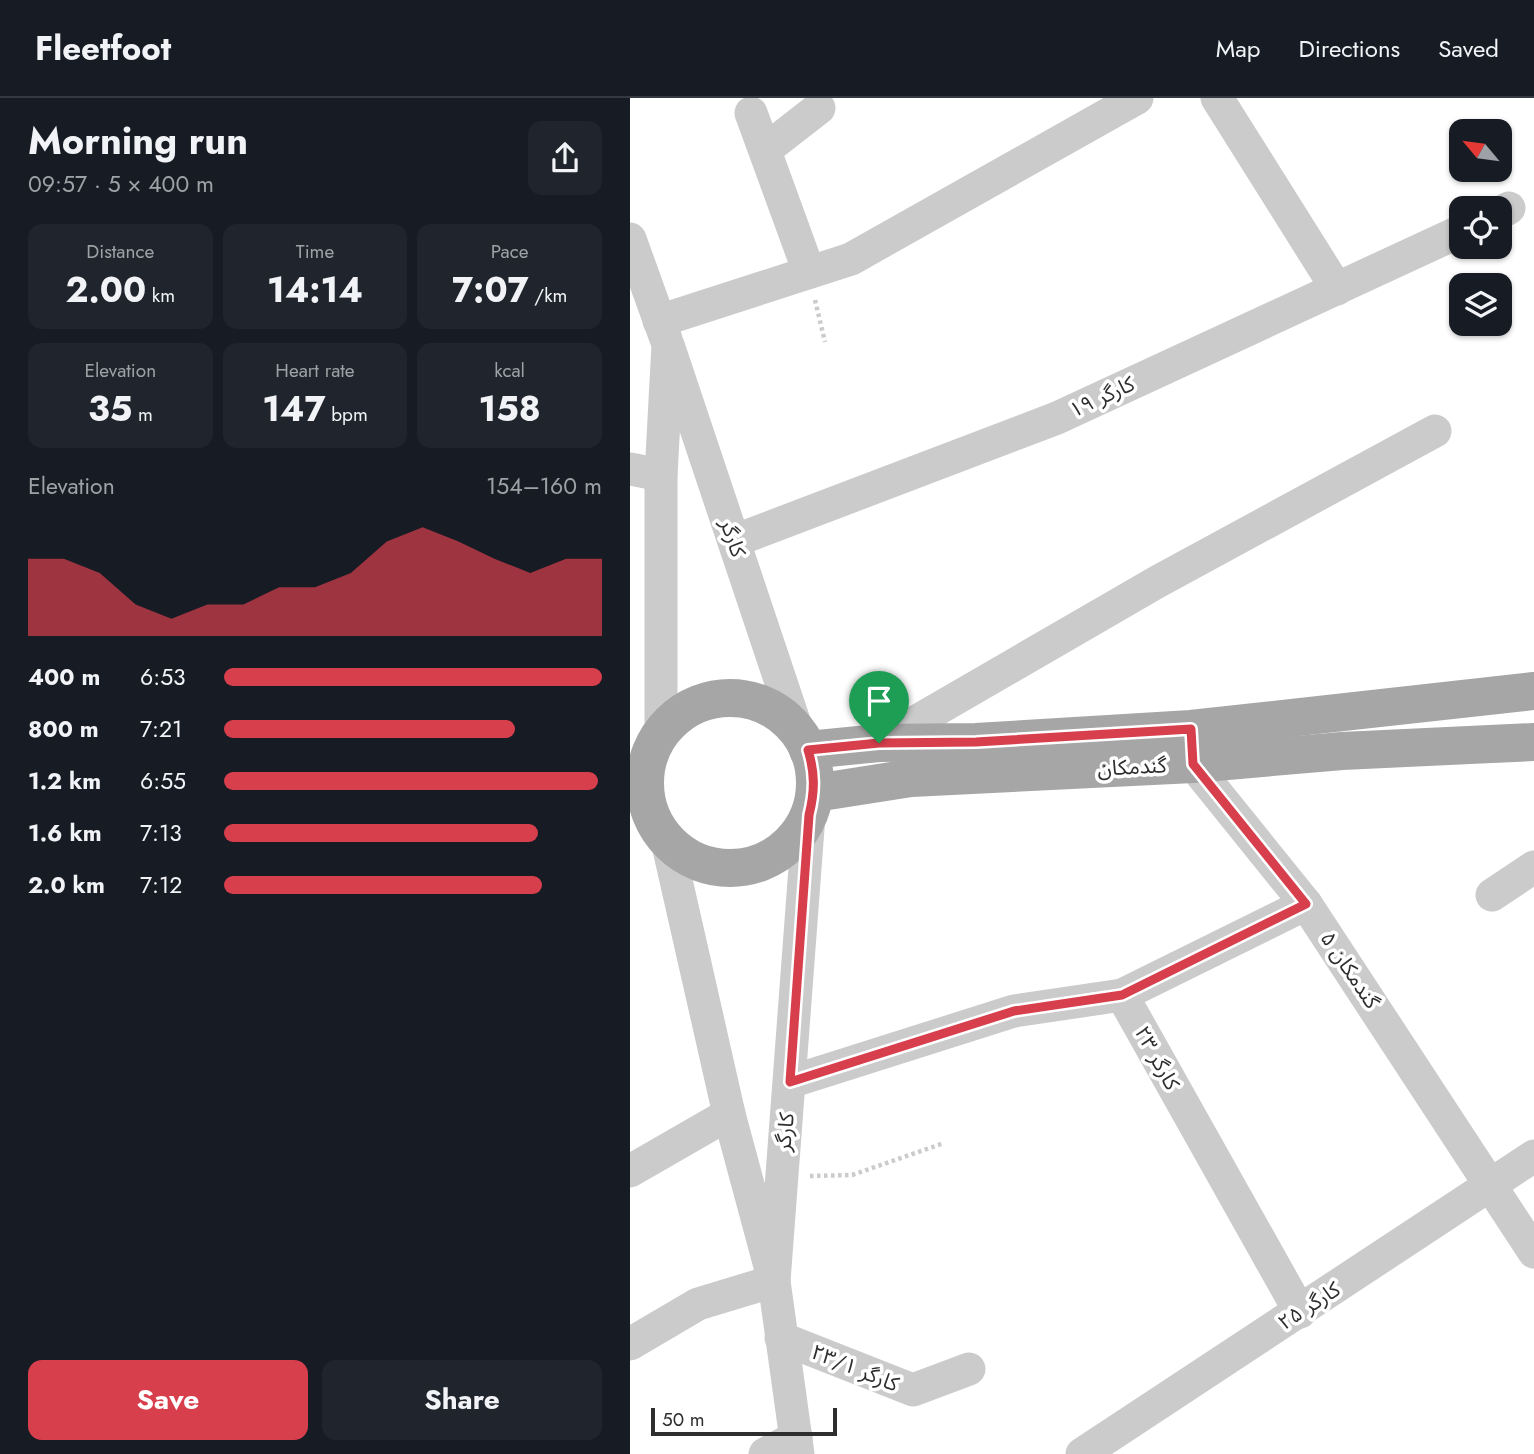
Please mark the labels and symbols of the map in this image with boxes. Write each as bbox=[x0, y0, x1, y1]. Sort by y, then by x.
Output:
north arrow bbox=[1449, 119, 1512, 182]
street label: کارگر ۱۹ bbox=[1064, 369, 1140, 425]
street label: کارگر bbox=[712, 514, 754, 561]
pin bbox=[849, 671, 909, 743]
street label: گندمکان bbox=[1097, 750, 1168, 784]
street label: گندمکان ۵ bbox=[1313, 925, 1387, 1015]
street label: کارگر ۲۳ bbox=[1127, 1021, 1187, 1096]
street label: کارگر bbox=[768, 1111, 802, 1154]
street label: کارگر ۲۵ bbox=[1272, 1274, 1346, 1337]
street label: کارگر ۲۳/۱ bbox=[807, 1337, 903, 1399]
scale bar bbox=[651, 1405, 836, 1437]

